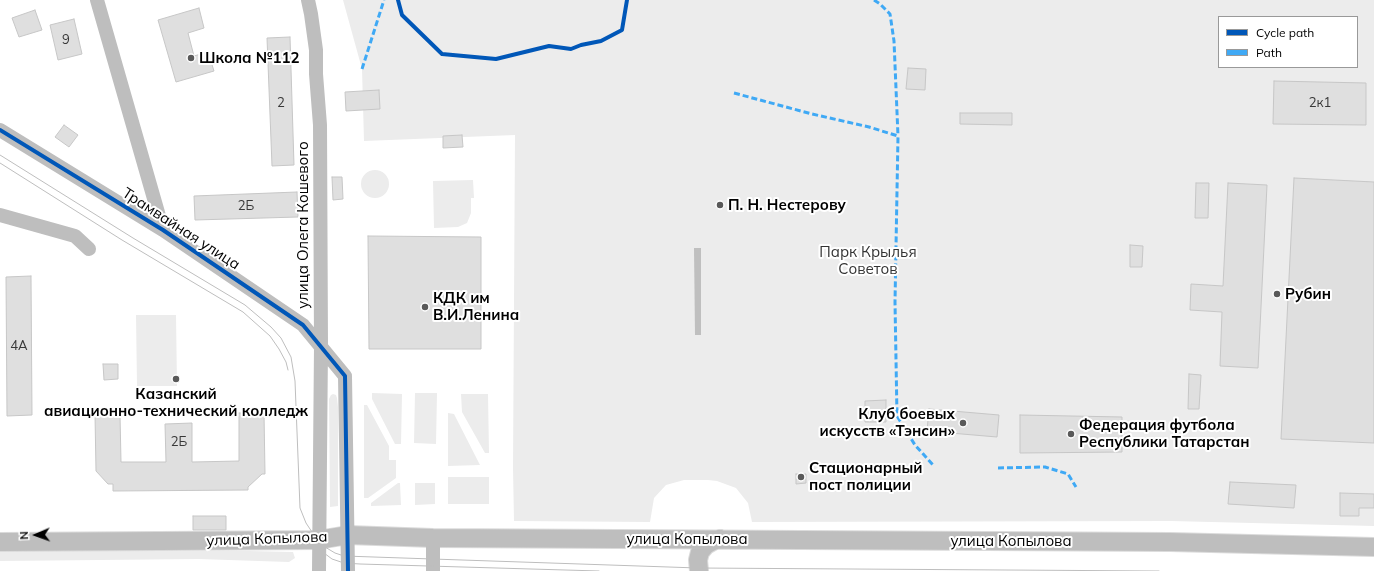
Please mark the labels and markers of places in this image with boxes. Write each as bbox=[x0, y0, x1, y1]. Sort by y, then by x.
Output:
place label: Школа №112 bbox=[199, 49, 299, 67]
marker: Школа №112 bbox=[186, 53, 196, 63]
place label: П. Н. Нестерову bbox=[728, 196, 846, 214]
marker: П. Н. Нестерову bbox=[715, 200, 725, 210]
place label: Рубин bbox=[1285, 285, 1331, 303]
place label: КДК им В.И.Ленина bbox=[433, 289, 519, 324]
marker: Рубин bbox=[1272, 289, 1282, 299]
marker: КДК им В.И.Ленина bbox=[420, 302, 430, 312]
marker: Казанский авиационно-технический колледж bbox=[171, 374, 181, 384]
place label: Казанский авиационно-технический колледж bbox=[44, 385, 308, 420]
place label: Клуб боевых искусств «Тэнсин» bbox=[820, 405, 955, 440]
place label: Федерация футбола Республики Татарстан bbox=[1079, 416, 1249, 451]
marker: Клуб боевых искусств «Тэнсин» bbox=[958, 418, 968, 428]
marker: Федерация футбола Республики Татарстан bbox=[1066, 429, 1076, 439]
place label: Стационарный пост полиции bbox=[809, 459, 923, 494]
marker: Стационарный пост полиции bbox=[796, 472, 806, 482]

